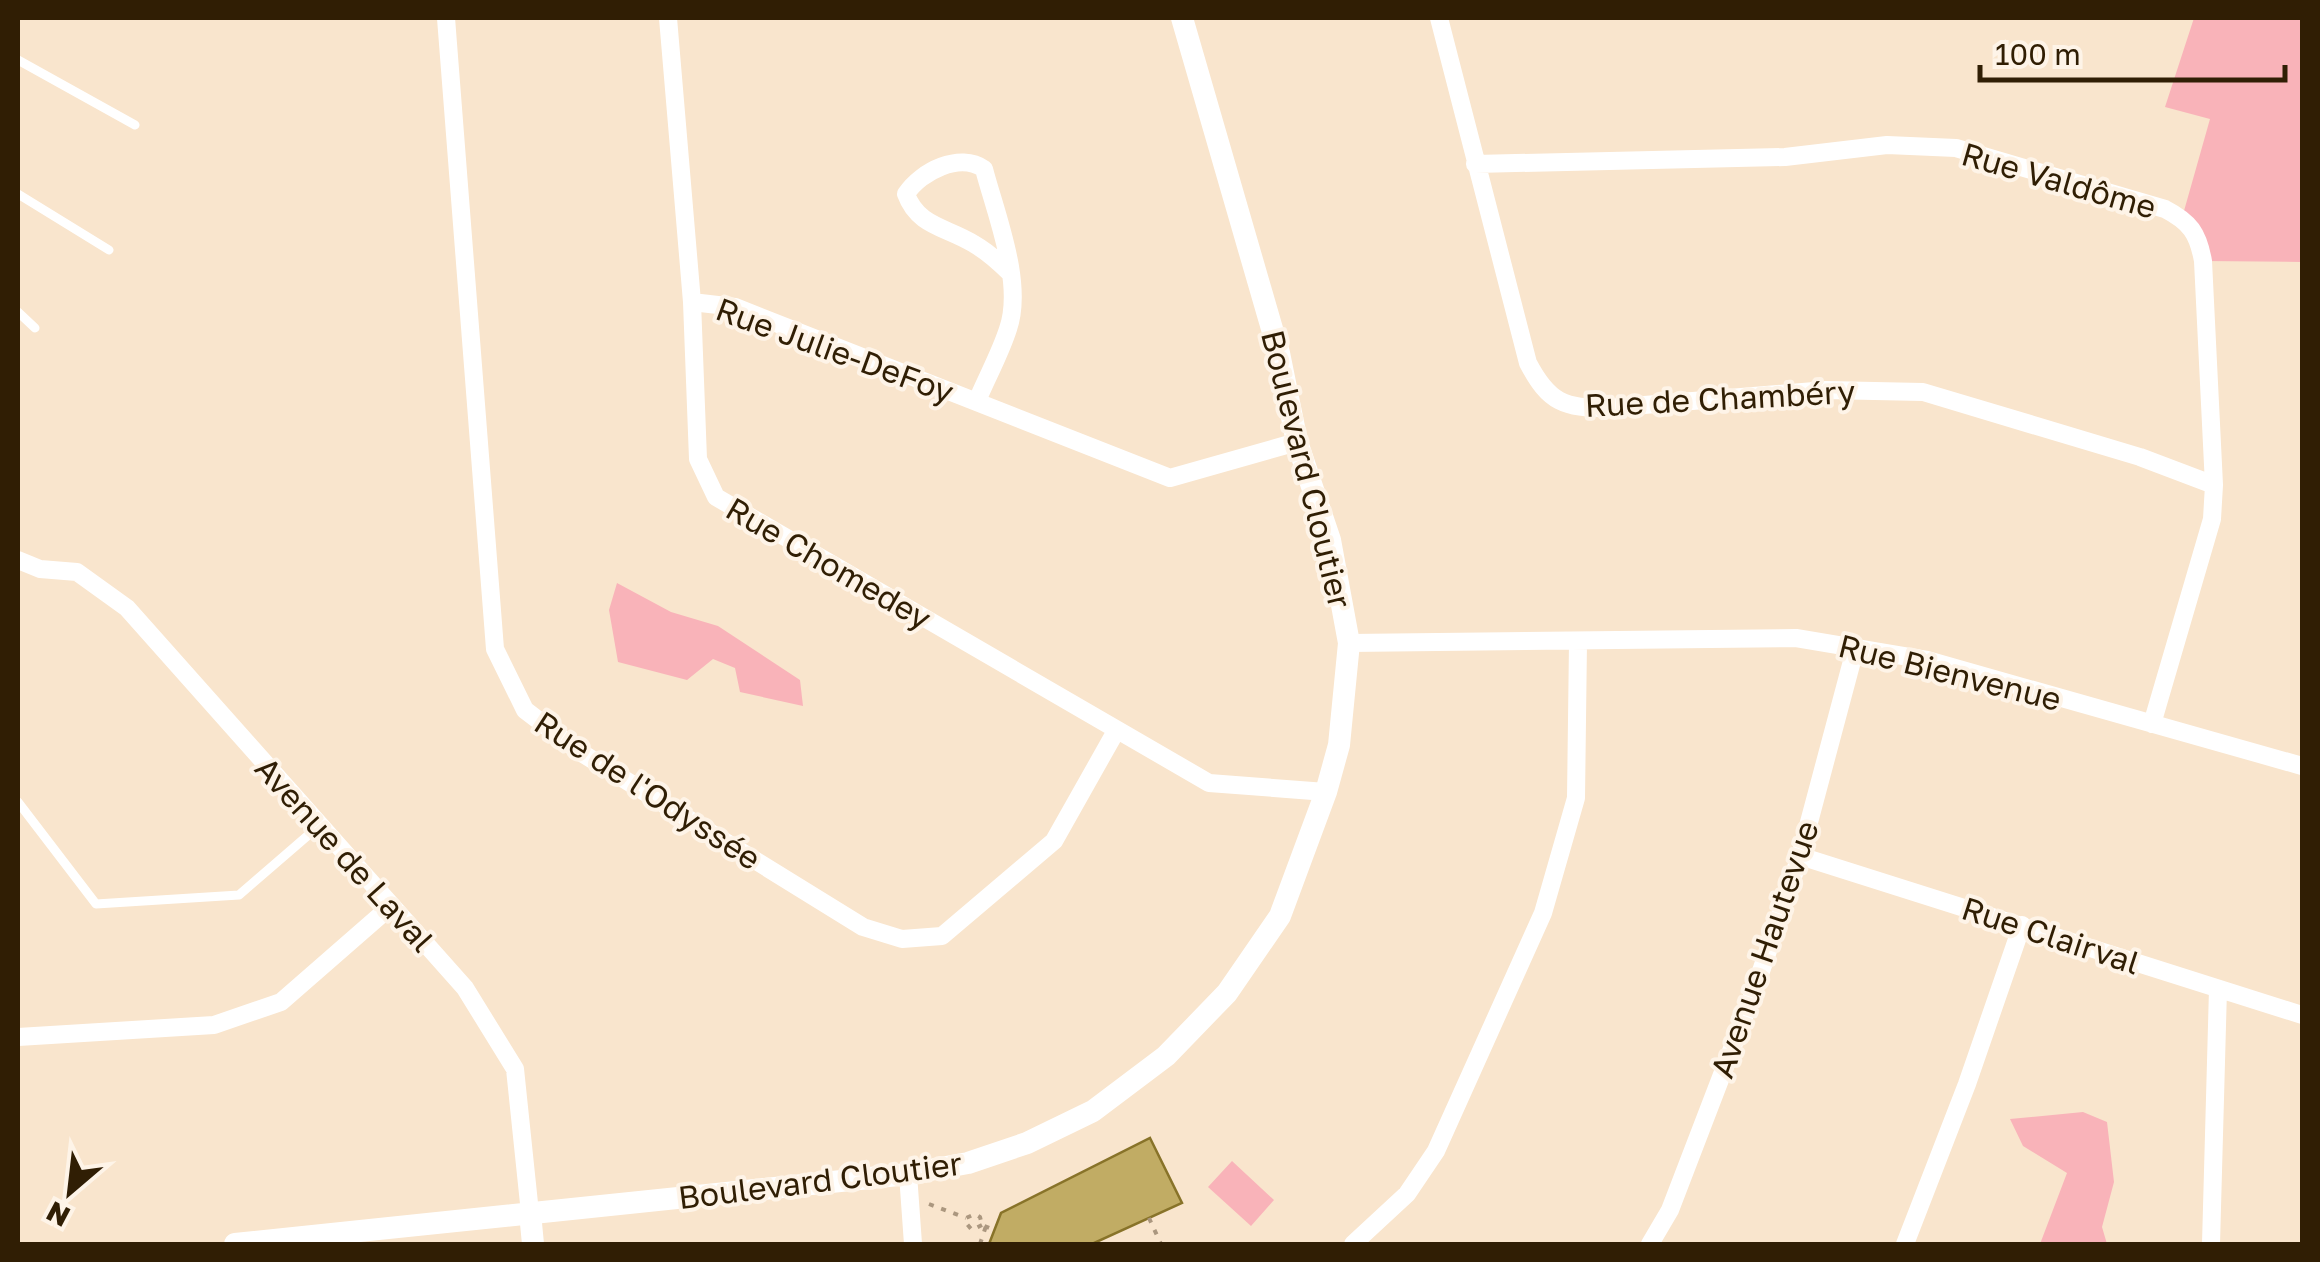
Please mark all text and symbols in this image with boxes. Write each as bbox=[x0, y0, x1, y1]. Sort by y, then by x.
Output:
scale bar bbox=[1980, 20, 2285, 82]
text: 100 m bbox=[1995, 36, 2081, 72]
street label: Rue Valdôme bbox=[1957, 134, 2161, 226]
street label: Rue Julie-DeFoy bbox=[711, 289, 959, 411]
street label: Boulevard Cloutier bbox=[1254, 326, 1360, 612]
street label: Rue de Chambéry bbox=[1584, 372, 1856, 424]
street label: Rue Chomedey bbox=[720, 489, 938, 637]
street label: Rue Bienvenue bbox=[1835, 626, 2065, 718]
street label: Rue de l'Odyssée bbox=[528, 703, 768, 877]
street label: Avenue de Laval bbox=[248, 749, 442, 959]
street label: Avenue Hautevue bbox=[1702, 816, 1826, 1082]
street label: Rue Clairval bbox=[1957, 888, 2145, 982]
north arrow bbox=[20, 1142, 120, 1242]
street label: Boulevard Cloutier bbox=[676, 1144, 964, 1216]
text: N bbox=[41, 1195, 75, 1234]

